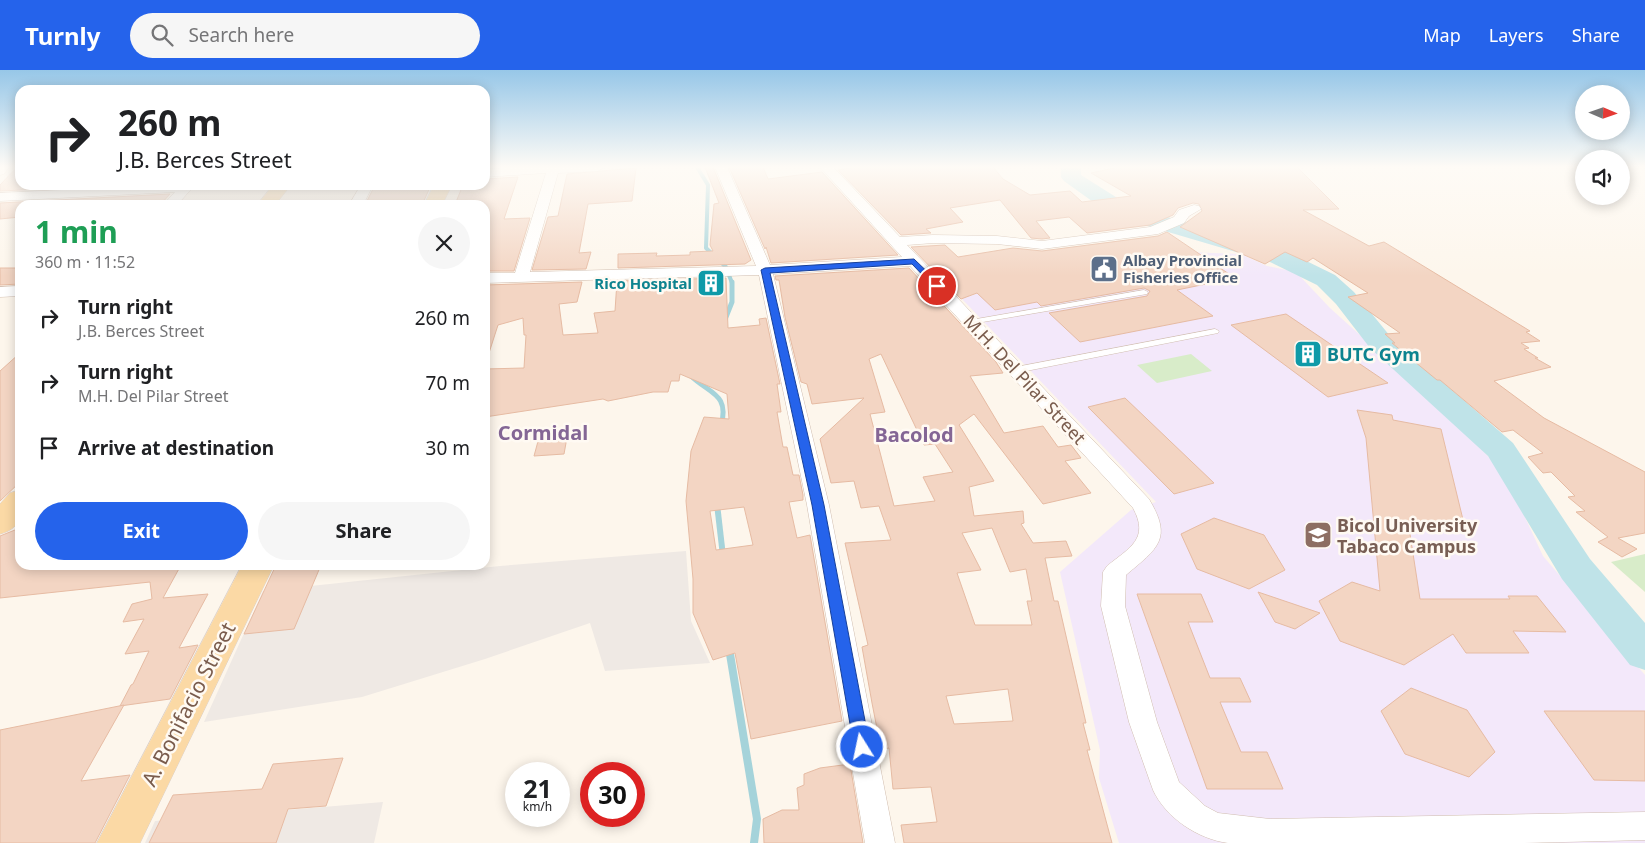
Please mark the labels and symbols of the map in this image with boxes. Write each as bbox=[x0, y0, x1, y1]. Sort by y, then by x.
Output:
north arrow bbox=[1575, 85, 1630, 140]
place label: Albay Provincial Fisheries Office bbox=[1123, 250, 1242, 287]
public building icon: Albay Provincial Fisheries Office bbox=[1089, 254, 1119, 284]
pin bbox=[916, 265, 958, 307]
building icon: Rico Hospital bbox=[696, 268, 726, 298]
place label: Rico Hospital bbox=[594, 273, 692, 293]
street label: M.H. Del Pilar Street bbox=[959, 309, 1092, 449]
building icon: BUTC Gym bbox=[1293, 339, 1323, 369]
place label: BUTC Gym bbox=[1327, 342, 1420, 366]
district label: Cormidal bbox=[498, 419, 588, 446]
district label: Bacolod bbox=[874, 421, 954, 448]
place label: Bicol University Tabaco Campus bbox=[1337, 513, 1478, 558]
school or university icon: Bicol University Tabaco Campus bbox=[1303, 520, 1333, 550]
street label: A. Bonifacio Street bbox=[135, 617, 242, 791]
position arrow bbox=[835, 720, 887, 772]
speed limit sign: 30 bbox=[580, 762, 645, 827]

